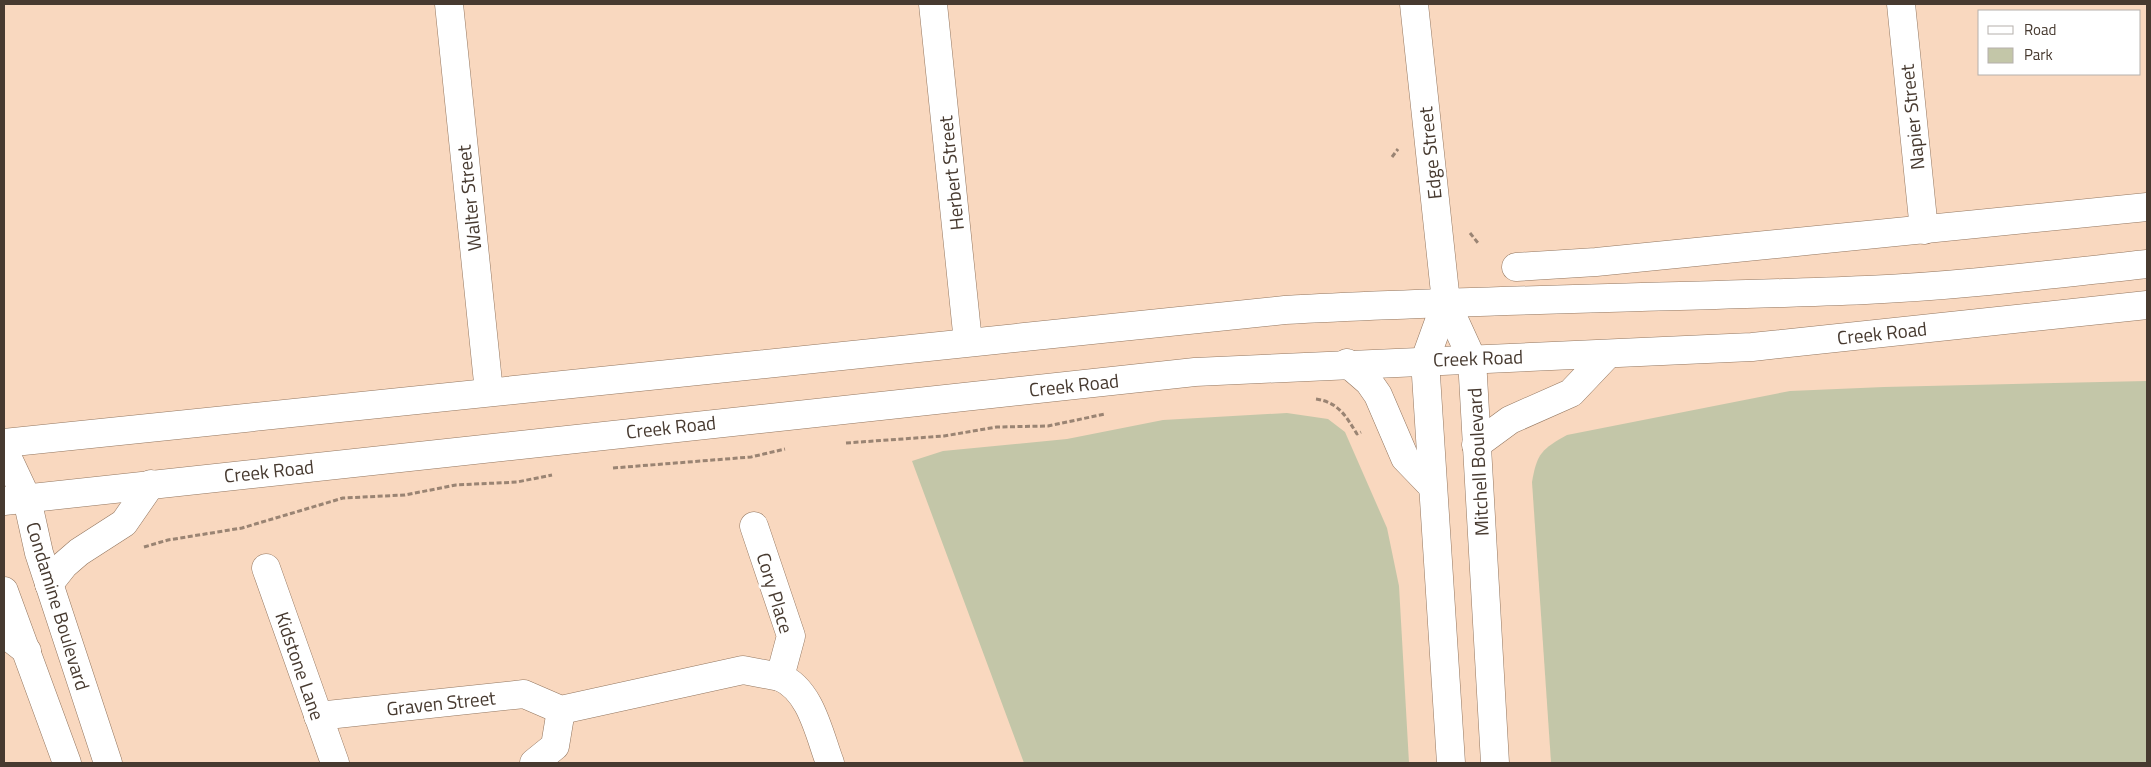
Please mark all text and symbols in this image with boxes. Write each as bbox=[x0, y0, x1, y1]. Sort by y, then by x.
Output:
legend bbox=[1978, 10, 2141, 75]
text: Road bbox=[2024, 18, 2056, 41]
text: Park bbox=[2024, 43, 2053, 66]
street label: Napier Street bbox=[1892, 63, 1931, 171]
street label: Edge Street bbox=[1410, 105, 1449, 201]
street label: Herbert Street bbox=[930, 114, 971, 232]
street label: Walter Street bbox=[448, 143, 488, 253]
street label: Creek Road bbox=[1836, 313, 1928, 352]
street label: Creek Road bbox=[1432, 341, 1524, 374]
street label: Creek Road bbox=[1028, 365, 1120, 404]
street label: Mitchell Boulevard bbox=[1459, 387, 1496, 537]
street label: Creek Road bbox=[625, 407, 717, 446]
street label: Creek Road bbox=[223, 451, 315, 490]
street label: Condamine Boulevard bbox=[19, 518, 98, 694]
street label: Cory Place bbox=[749, 549, 801, 637]
street label: Kidstone Lane bbox=[268, 608, 333, 724]
street label: Graven Street bbox=[385, 682, 497, 723]

